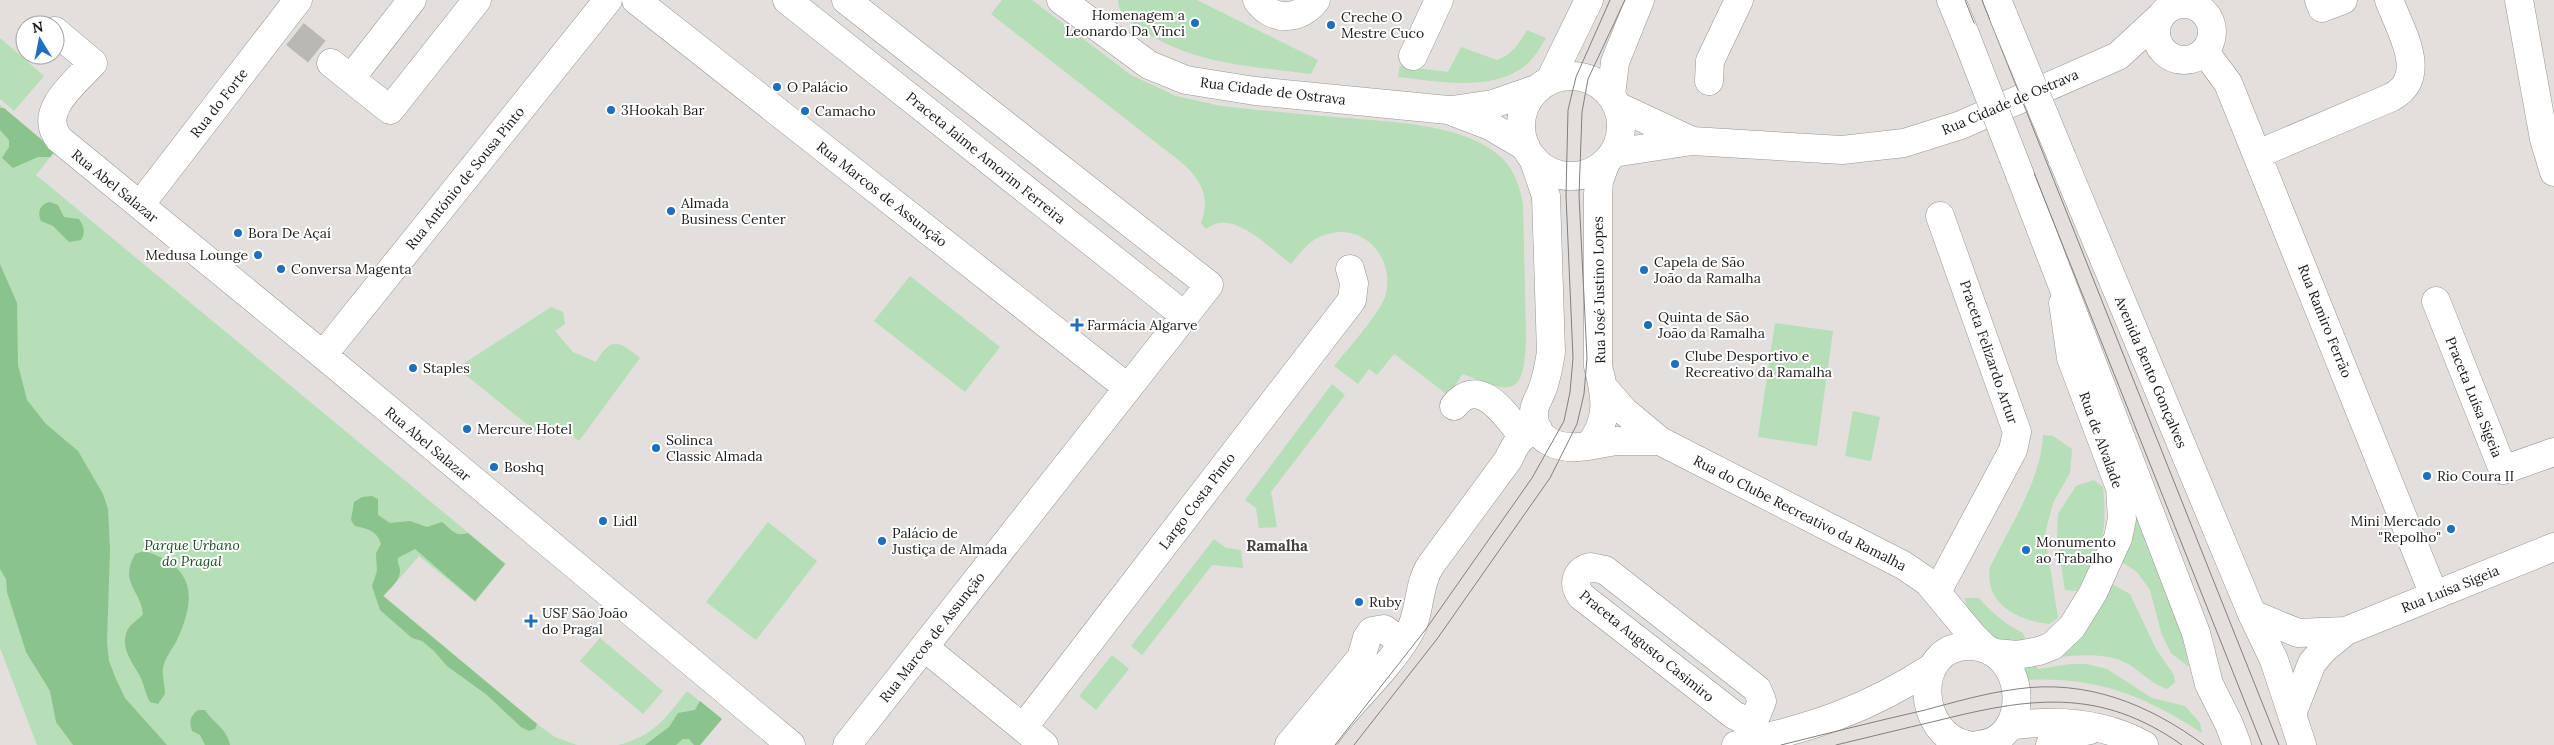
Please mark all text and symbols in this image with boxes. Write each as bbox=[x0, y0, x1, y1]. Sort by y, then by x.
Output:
place label: Homenagem a Leonardo Da Vinci bbox=[1065, 6, 1185, 40]
place label: Creche O Mestre Cuco bbox=[1341, 8, 1424, 42]
north arrow bbox=[15, 15, 65, 65]
text: N bbox=[31, 17, 45, 37]
marker: Homenagem a Leonardo Da Vinci bbox=[1189, 17, 1201, 29]
marker: Creche O Mestre Cuco bbox=[1325, 19, 1337, 31]
street label: Rua do Forte bbox=[186, 64, 252, 141]
street label: Rua Cidade de Ostrava bbox=[1939, 65, 2081, 139]
street label: Rua Cidade de Ostrava bbox=[1199, 73, 1347, 109]
place label: O Palácio bbox=[787, 78, 848, 96]
marker: O Palácio bbox=[771, 81, 783, 93]
street label: Praceta Jaime Amorim Ferreira bbox=[903, 88, 1069, 228]
place label: 3Hookah Bar bbox=[621, 101, 705, 119]
place label: Camacho bbox=[815, 102, 876, 120]
street label: Rua António de Sousa Pinto bbox=[402, 103, 528, 253]
marker: 3Hookah Bar bbox=[605, 104, 617, 116]
marker: Camacho bbox=[799, 105, 811, 117]
street label: Rua Marcos de Assunção bbox=[813, 137, 951, 251]
street label: Rua Abel Salazar bbox=[68, 145, 162, 227]
place label: Almada Business Center bbox=[680, 194, 786, 228]
marker: Almada Business Center bbox=[665, 205, 677, 217]
street label: Rua José Justino Lopes bbox=[1589, 216, 1609, 364]
place label: Bora De Açaí bbox=[248, 224, 331, 242]
marker: Bora De Açaí bbox=[232, 227, 244, 239]
place label: Medusa Lounge bbox=[145, 246, 248, 264]
marker: Medusa Lounge bbox=[252, 249, 264, 261]
place label: Capela de São João da Ramalha bbox=[1653, 253, 1761, 287]
place label: Conversa Magenta bbox=[291, 260, 412, 278]
street label: Rua Ramiro Ferrão bbox=[2294, 262, 2356, 380]
marker: Conversa Magenta bbox=[275, 263, 287, 275]
marker: Capela de São João da Ramalha bbox=[1638, 264, 1650, 276]
street label: Praceta Felizardo Artur bbox=[1956, 278, 2022, 426]
street label: Avenida Bento Gonçalves bbox=[2110, 292, 2191, 451]
place label: Quinta de São João da Ramalha bbox=[1657, 308, 1765, 342]
place label: Farmácia Algarve bbox=[1087, 316, 1198, 334]
marker: Farmácia Algarve bbox=[1071, 319, 1083, 331]
marker: Quinta de São João da Ramalha bbox=[1642, 319, 1654, 331]
street label: Praceta Luísa Sigeia bbox=[2442, 334, 2506, 460]
place label: Clube Desportivo e Recreativo da Ramalha bbox=[1685, 347, 1832, 381]
marker: Clube Desportivo e Recreativo da Ramalha bbox=[1669, 358, 1681, 370]
place label: Staples bbox=[423, 359, 470, 377]
marker: Staples bbox=[407, 362, 419, 374]
street label: Rua de Alvalade bbox=[2075, 389, 2127, 491]
street label: Rua Abel Salazar bbox=[381, 403, 475, 485]
place label: Mercure Hotel bbox=[477, 420, 572, 438]
marker: Mercure Hotel bbox=[461, 423, 473, 435]
place label: Solinca Classic Almada bbox=[666, 431, 763, 465]
marker: Solinca Classic Almada bbox=[650, 442, 662, 454]
street label: Largo Costa Pinto bbox=[1155, 449, 1239, 553]
street label: Rua do Clube Recreativo da Ramalha bbox=[1690, 451, 1910, 575]
place label: Boshq bbox=[504, 458, 544, 476]
marker: Boshq bbox=[488, 461, 500, 473]
place label: Rio Coura II bbox=[2437, 467, 2514, 485]
marker: Rio Coura II bbox=[2421, 470, 2433, 482]
place label: Lidl bbox=[613, 512, 637, 530]
place label: Mini Mercado "Repolho" bbox=[2351, 512, 2441, 546]
marker: Lidl bbox=[597, 515, 609, 527]
marker: Mini Mercado "Repolho" bbox=[2445, 523, 2457, 535]
place label: Palácio de Justiça de Almada bbox=[891, 524, 1007, 558]
place label: Monumento ao Trabalho bbox=[2036, 533, 2116, 567]
marker: Palácio de Justiça de Almada bbox=[876, 535, 888, 547]
park label: Parque Urbano do Pragal bbox=[144, 536, 240, 570]
district label: Ramalha bbox=[1246, 536, 1308, 555]
marker: Monumento ao Trabalho bbox=[2020, 544, 2032, 556]
street label: Rua Luísa Sigeia bbox=[2398, 561, 2502, 617]
street label: Rua Marcos de Assunção bbox=[875, 568, 989, 706]
street label: Praceta Augusto Casimiro bbox=[1576, 586, 1718, 706]
place label: Ruby bbox=[1369, 593, 1402, 611]
marker: Ruby bbox=[1353, 596, 1365, 608]
place label: USF São João do Pragal bbox=[542, 604, 628, 638]
marker: USF São João do Pragal bbox=[524, 614, 538, 628]

